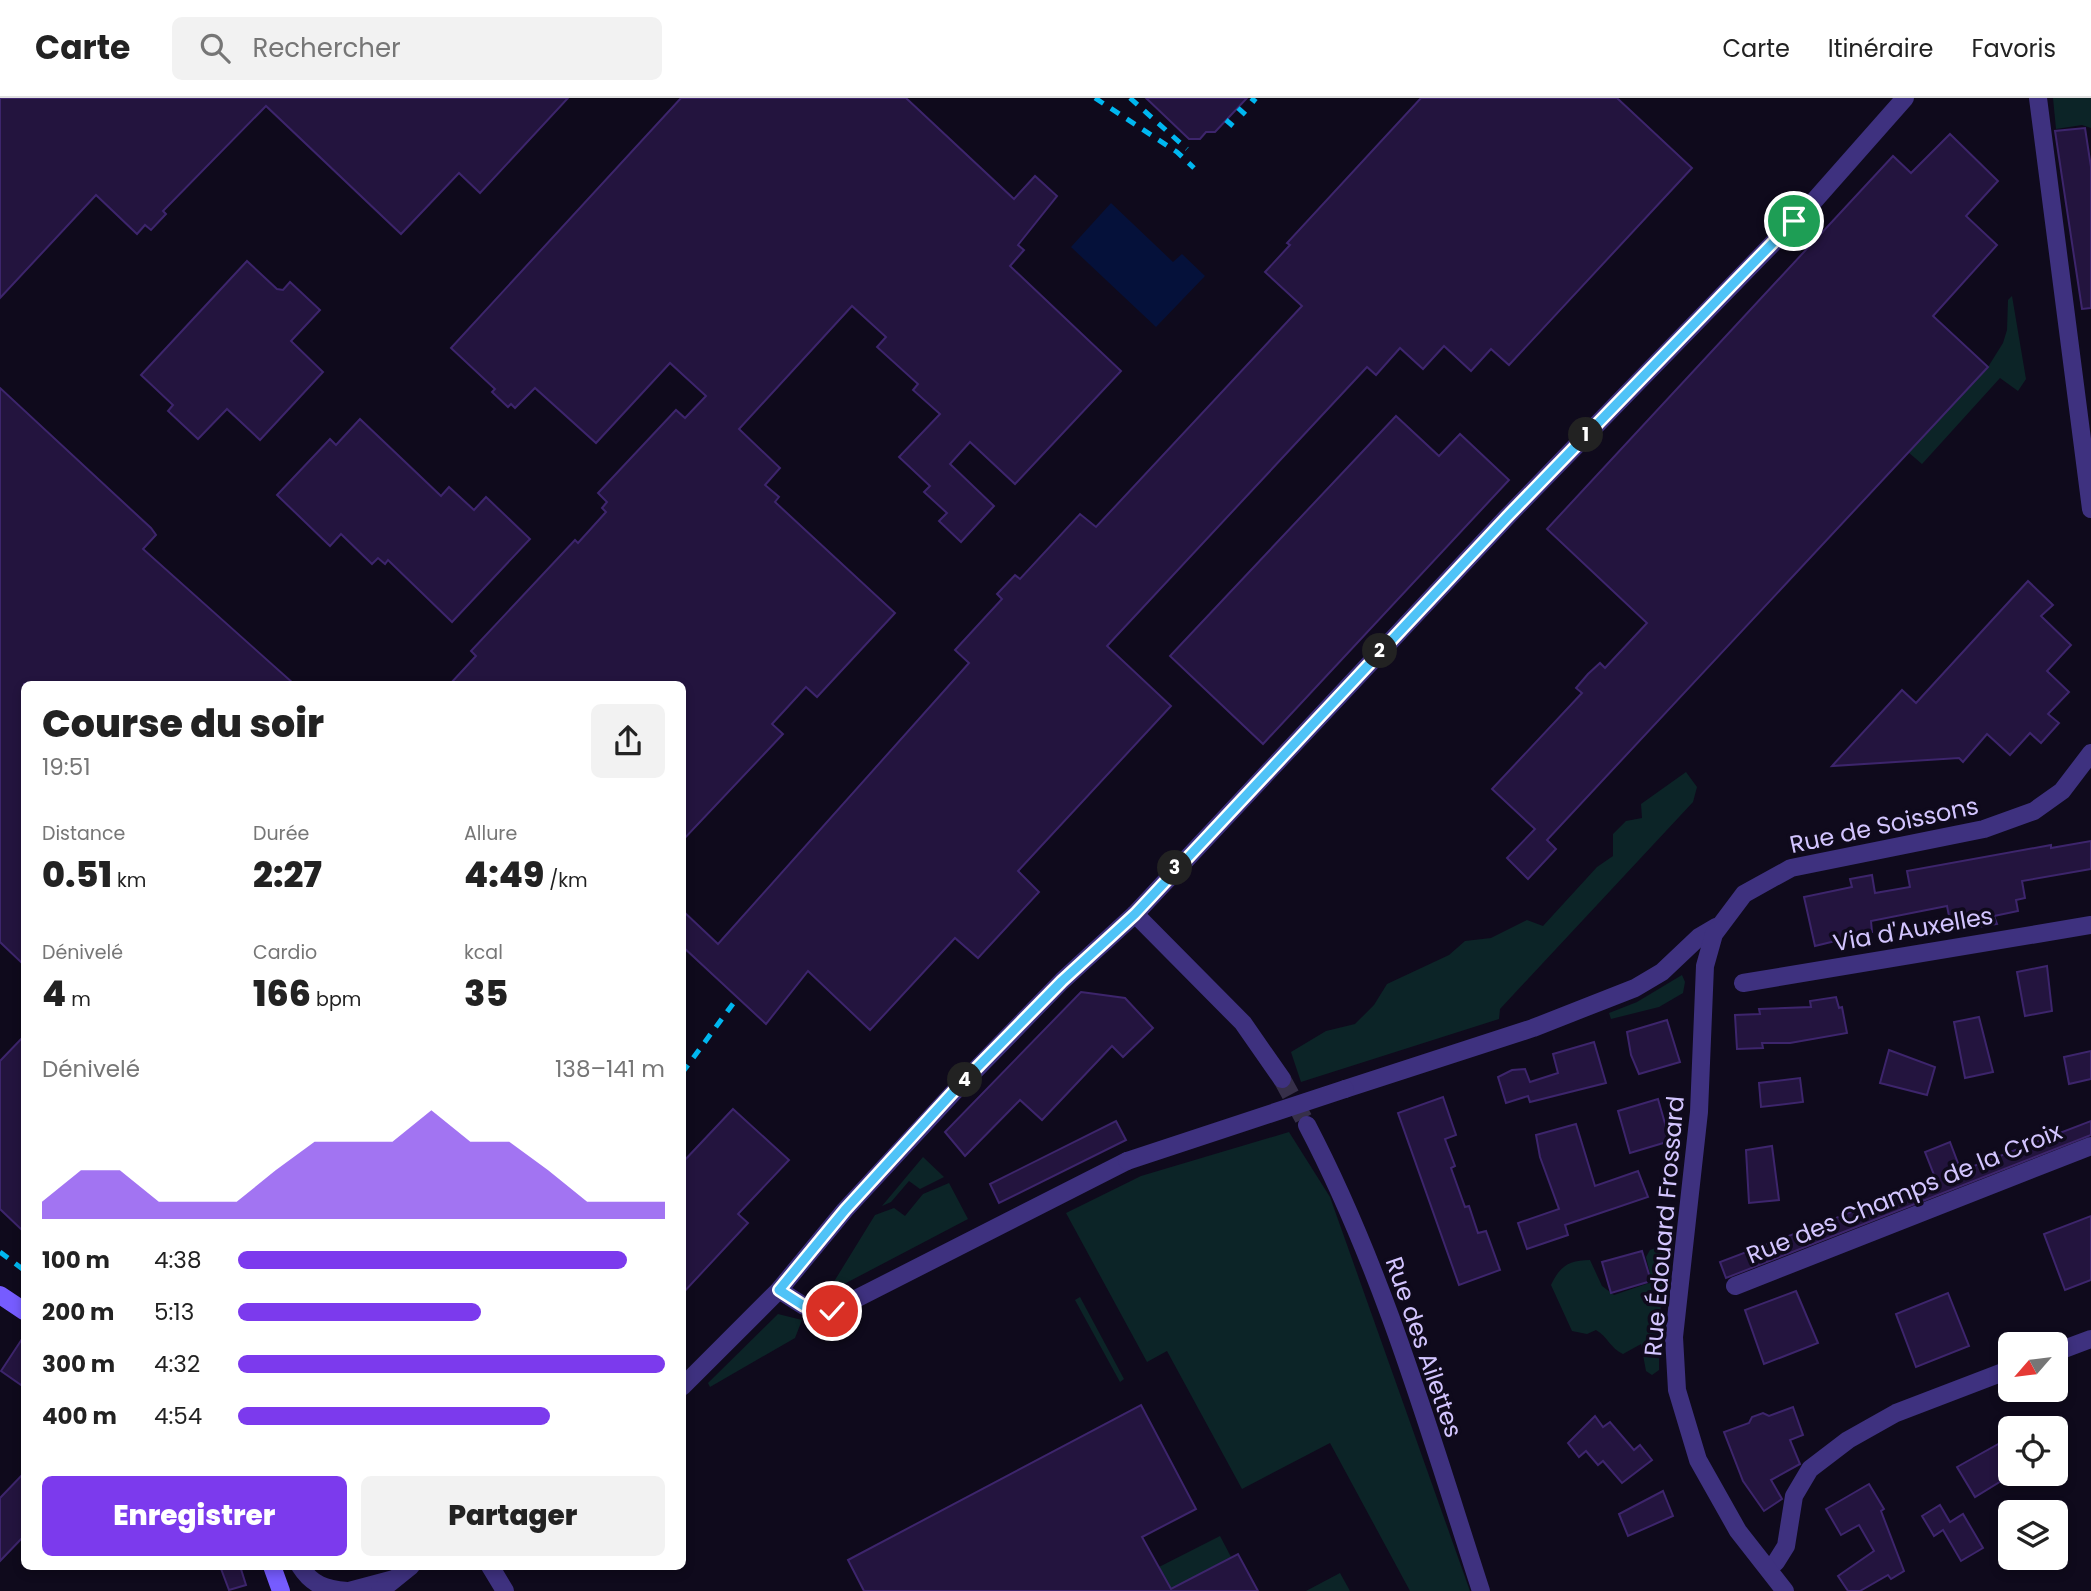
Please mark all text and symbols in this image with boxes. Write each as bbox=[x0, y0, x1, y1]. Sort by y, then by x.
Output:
search box bbox=[172, 17, 662, 80]
text: Carte bbox=[35, 24, 130, 71]
icon: search bbox=[196, 29, 234, 67]
text: Rechercher bbox=[252, 30, 401, 66]
text: Carte bbox=[1722, 32, 1790, 65]
text: Itinéraire bbox=[1828, 32, 1933, 65]
text: Favoris bbox=[1971, 32, 2056, 65]
pin bbox=[1764, 191, 1824, 251]
icon: arrive bbox=[1775, 202, 1813, 240]
pin: 1 bbox=[1568, 418, 1604, 452]
text: 1 bbox=[1582, 421, 1589, 448]
pin: 2 bbox=[1362, 634, 1398, 668]
text: 2 bbox=[1374, 637, 1385, 664]
text: Course du soir bbox=[42, 697, 324, 750]
button: share bbox=[591, 704, 665, 778]
text: 19:51 bbox=[42, 751, 91, 783]
street label: Rue de Soissons bbox=[1786, 789, 1982, 861]
text: Distance bbox=[42, 820, 125, 847]
text: Durée bbox=[253, 820, 309, 847]
text: Allure bbox=[464, 820, 517, 847]
text: 0.51 bbox=[42, 850, 112, 899]
text: 2:27 bbox=[253, 850, 322, 899]
text: 4:49 bbox=[464, 850, 544, 899]
pin: 3 bbox=[1158, 850, 1192, 886]
text: 3 bbox=[1169, 854, 1180, 881]
text: km bbox=[112, 867, 146, 894]
text: /km bbox=[544, 867, 588, 894]
street label: Via d'Auxelles bbox=[1830, 899, 1996, 959]
text: Dénivelé bbox=[42, 939, 123, 966]
text: Cardio bbox=[253, 939, 317, 966]
text: kcal bbox=[464, 939, 503, 966]
text: 4 bbox=[42, 969, 66, 1018]
text: 166 bbox=[253, 969, 311, 1018]
text: 35 bbox=[464, 969, 508, 1018]
text: m bbox=[66, 986, 91, 1013]
text: bpm bbox=[311, 986, 361, 1013]
text: Dénivelé bbox=[42, 1053, 140, 1085]
text: 138–141 m bbox=[555, 1053, 665, 1085]
pin: 4 bbox=[948, 1062, 982, 1098]
text: 4 bbox=[958, 1066, 971, 1093]
street label: Rue Édouard Frossard bbox=[1636, 1094, 1692, 1358]
street label: Rue des Champs de la Croix bbox=[1741, 1114, 2067, 1272]
text: 100 m bbox=[42, 1244, 110, 1276]
text: 4:38 bbox=[154, 1244, 201, 1276]
street label: Rue des Ailettes bbox=[1378, 1252, 1470, 1442]
pin bbox=[802, 1281, 862, 1341]
icon: check bbox=[813, 1292, 851, 1330]
text: 200 m bbox=[42, 1296, 114, 1328]
text: 5:13 bbox=[154, 1296, 194, 1328]
north arrow bbox=[1998, 1332, 2068, 1402]
map controls bbox=[1998, 1332, 2068, 1570]
text: 300 m bbox=[42, 1348, 115, 1380]
text: 4:32 bbox=[154, 1348, 200, 1380]
text: 400 m bbox=[42, 1400, 117, 1432]
text: 4:54 bbox=[154, 1400, 202, 1432]
button: locate bbox=[1998, 1416, 2068, 1486]
button: Enregistrer bbox=[42, 1476, 347, 1556]
button: Partager bbox=[361, 1476, 665, 1556]
button: layers bbox=[1998, 1500, 2068, 1570]

